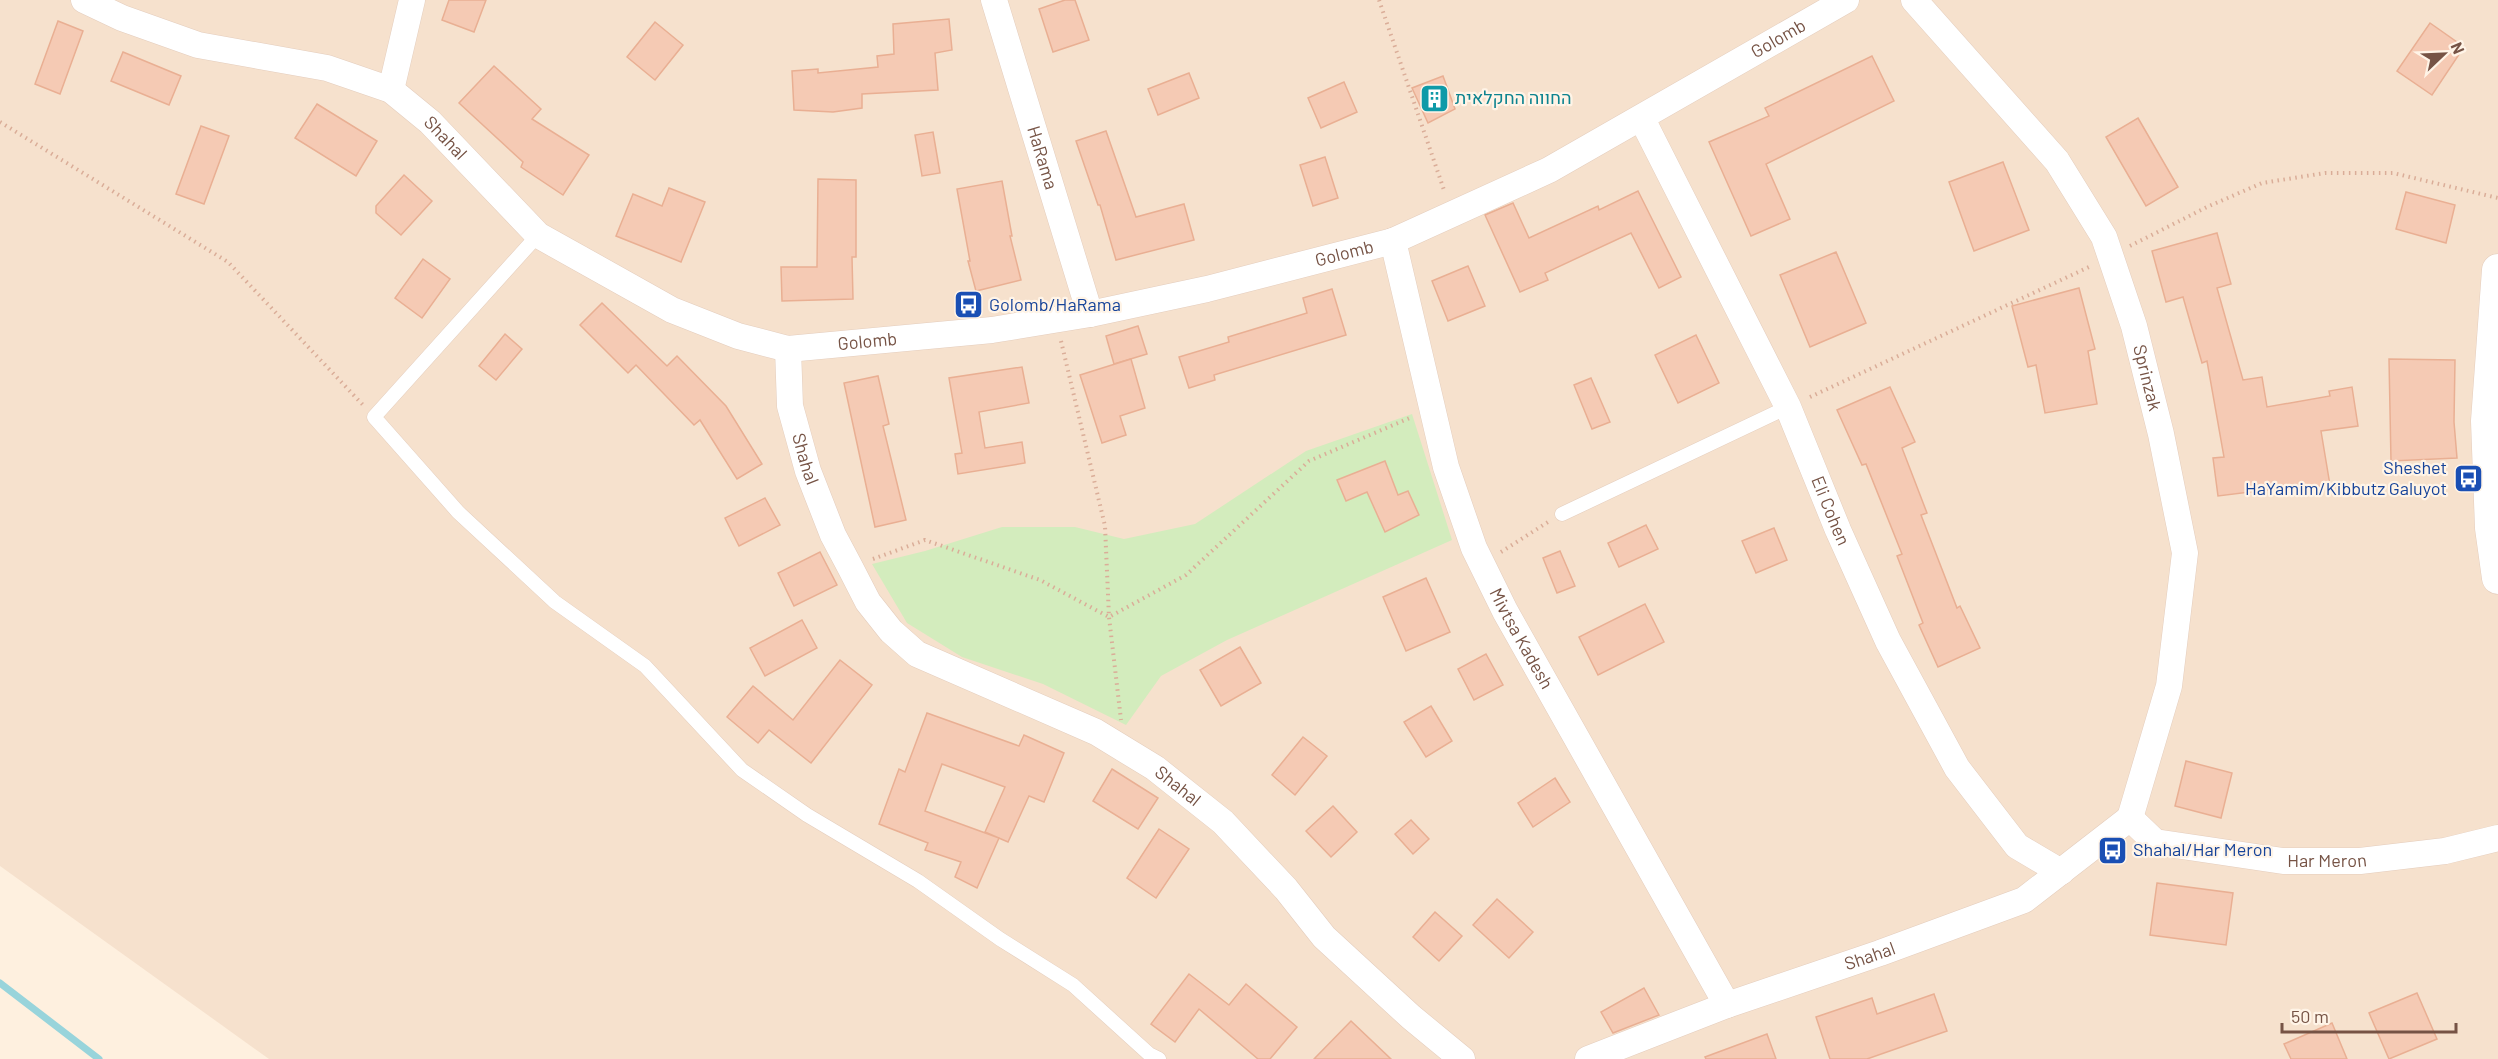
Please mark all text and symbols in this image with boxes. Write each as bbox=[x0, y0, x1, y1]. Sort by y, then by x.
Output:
street label: Golomb bbox=[1747, 13, 1809, 62]
north arrow bbox=[2414, 24, 2474, 84]
text: N bbox=[2447, 39, 2469, 57]
building icon: החווה החקלאית bbox=[1418, 82, 1450, 114]
place label: החווה החקלאית bbox=[1455, 86, 1571, 108]
street label: Shahal bbox=[420, 111, 472, 164]
street label: HaRama bbox=[1023, 123, 1063, 192]
street label: Golomb bbox=[1313, 235, 1376, 271]
bus stop icon: Golomb/HaRama bbox=[952, 289, 984, 321]
place label: Golomb/HaRama bbox=[989, 293, 1121, 315]
street label: Golomb bbox=[837, 327, 898, 354]
street label: Sprinzak bbox=[2129, 342, 2167, 413]
street label: Shahal bbox=[788, 430, 824, 487]
place label: Sheshet HaYamim/Kibbutz Galuyot bbox=[2245, 456, 2447, 499]
bus stop icon: Sheshet HaYamim/Kibbutz Galuyot bbox=[2452, 462, 2484, 494]
street label: Eli Cohen bbox=[1807, 473, 1855, 548]
street label: Mivtsa Kadesh bbox=[1485, 584, 1559, 693]
street label: Shahal bbox=[1151, 760, 1206, 810]
bus stop icon: Shahal/Har Meron bbox=[2096, 834, 2128, 866]
place label: Shahal/Har Meron bbox=[2133, 838, 2272, 860]
street label: Har Meron bbox=[2287, 848, 2368, 871]
street label: Shahal bbox=[1841, 936, 1898, 974]
scale bar bbox=[2282, 996, 2456, 1034]
text: 50 m bbox=[2291, 1005, 2329, 1027]

